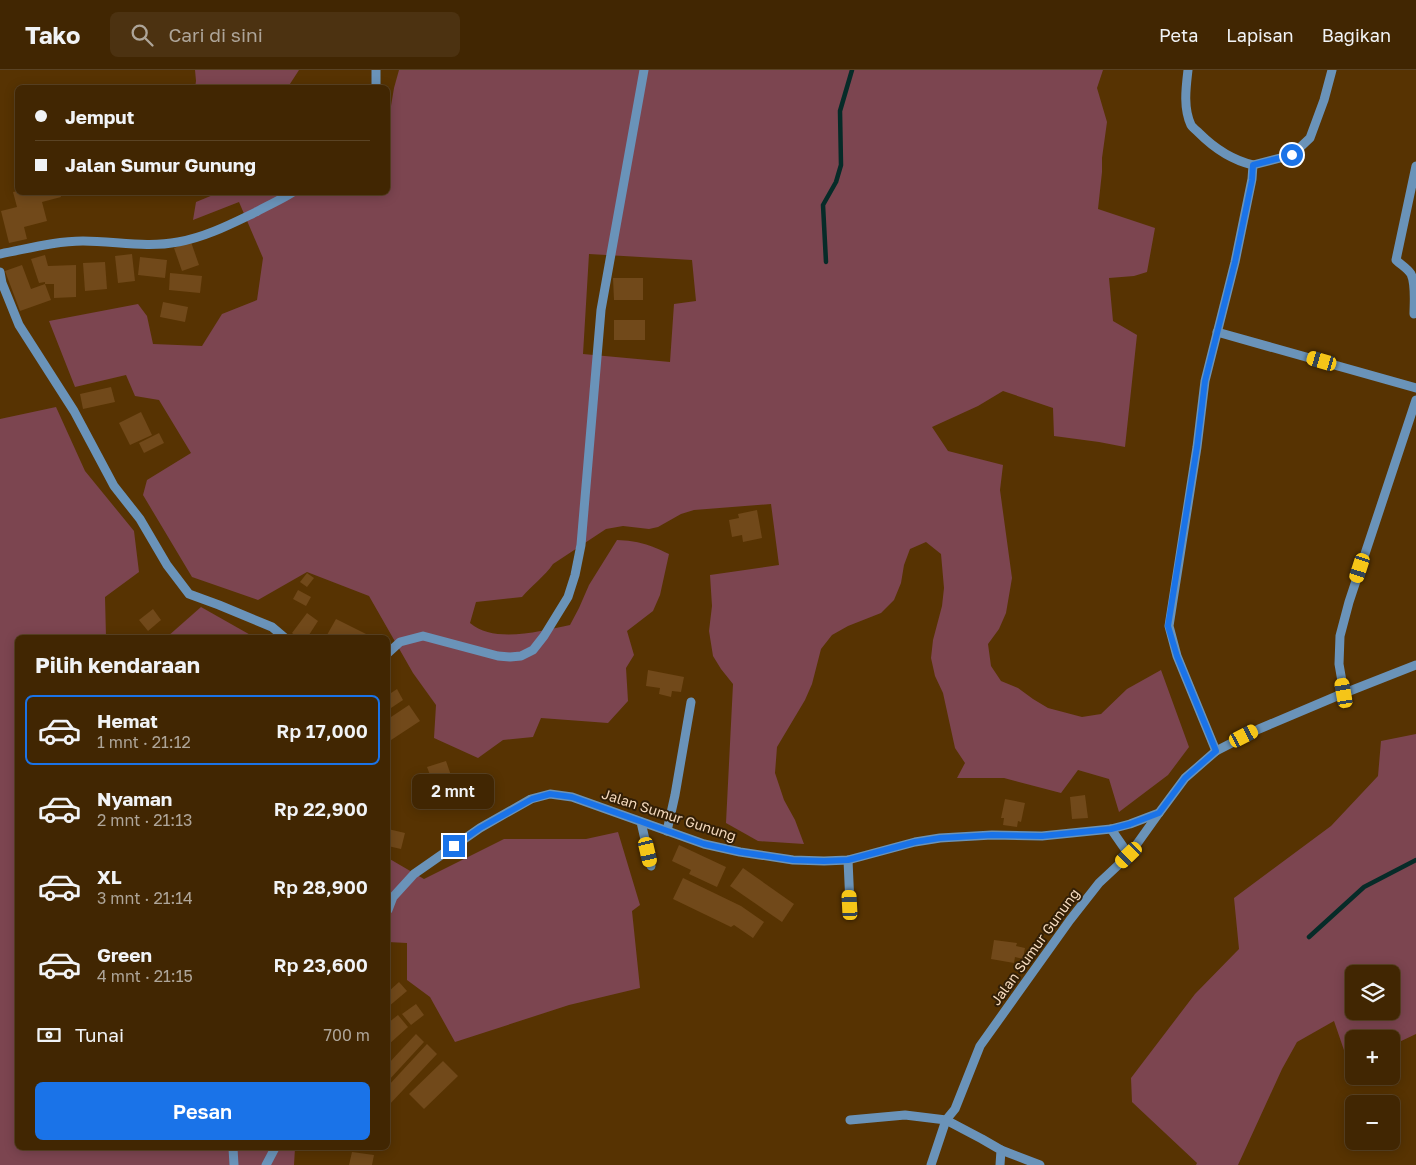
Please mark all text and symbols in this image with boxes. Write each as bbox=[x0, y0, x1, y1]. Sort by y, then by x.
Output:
search box bbox=[110, 12, 460, 57]
text: Tako bbox=[25, 20, 80, 49]
icon: search bbox=[128, 21, 156, 49]
text: Cari di sini bbox=[168, 23, 263, 46]
text: Peta bbox=[1159, 24, 1198, 46]
text: Lapisan bbox=[1226, 24, 1294, 46]
text: Bagikan bbox=[1322, 24, 1391, 46]
text: Jemput bbox=[65, 105, 134, 128]
route start bbox=[1281, 144, 1303, 166]
text: Jalan Sumur Gunung bbox=[65, 153, 256, 176]
car bbox=[1305, 350, 1338, 372]
car bbox=[1348, 551, 1371, 585]
text: Pilih kendaraan bbox=[35, 651, 200, 678]
car bbox=[1334, 677, 1353, 709]
icon: car bbox=[37, 708, 82, 753]
text: Hemat bbox=[97, 709, 158, 732]
text: Rp 17,000 bbox=[276, 719, 368, 742]
car bbox=[1227, 723, 1260, 749]
text: 1 mnt · 21:12 bbox=[97, 732, 191, 752]
callout: 2 mnt bbox=[413, 774, 495, 808]
text: 2 mnt bbox=[431, 781, 475, 801]
street label: Jalan Sumur Gunung bbox=[600, 785, 738, 844]
icon: car bbox=[37, 786, 82, 831]
text: Nyaman bbox=[97, 787, 172, 810]
text: Rp 22,900 bbox=[274, 797, 368, 820]
text: 2 mnt · 21:13 bbox=[97, 810, 192, 830]
route end bbox=[443, 835, 465, 857]
car bbox=[637, 836, 658, 868]
car bbox=[1113, 839, 1145, 871]
icon: car bbox=[37, 864, 82, 909]
text: XL bbox=[97, 865, 122, 888]
text: Rp 28,900 bbox=[273, 875, 368, 898]
street label: Jalan Sumur Gunung bbox=[987, 885, 1083, 1008]
text: 3 mnt · 21:14 bbox=[97, 888, 193, 908]
car bbox=[841, 890, 858, 920]
icon: car bbox=[37, 942, 82, 987]
text: Green bbox=[97, 943, 152, 966]
text: Rp 23,600 bbox=[274, 953, 368, 976]
map controls bbox=[1345, 965, 1400, 1150]
button: layers bbox=[1345, 965, 1400, 1020]
text: 4 mnt · 21:15 bbox=[97, 966, 193, 986]
icon: cash bbox=[35, 1021, 63, 1049]
text: Tunai bbox=[75, 1023, 124, 1046]
text: 700 m bbox=[324, 1025, 370, 1045]
button: + bbox=[1345, 1030, 1400, 1085]
button: Pesan bbox=[35, 1082, 370, 1140]
button: − bbox=[1345, 1095, 1400, 1150]

